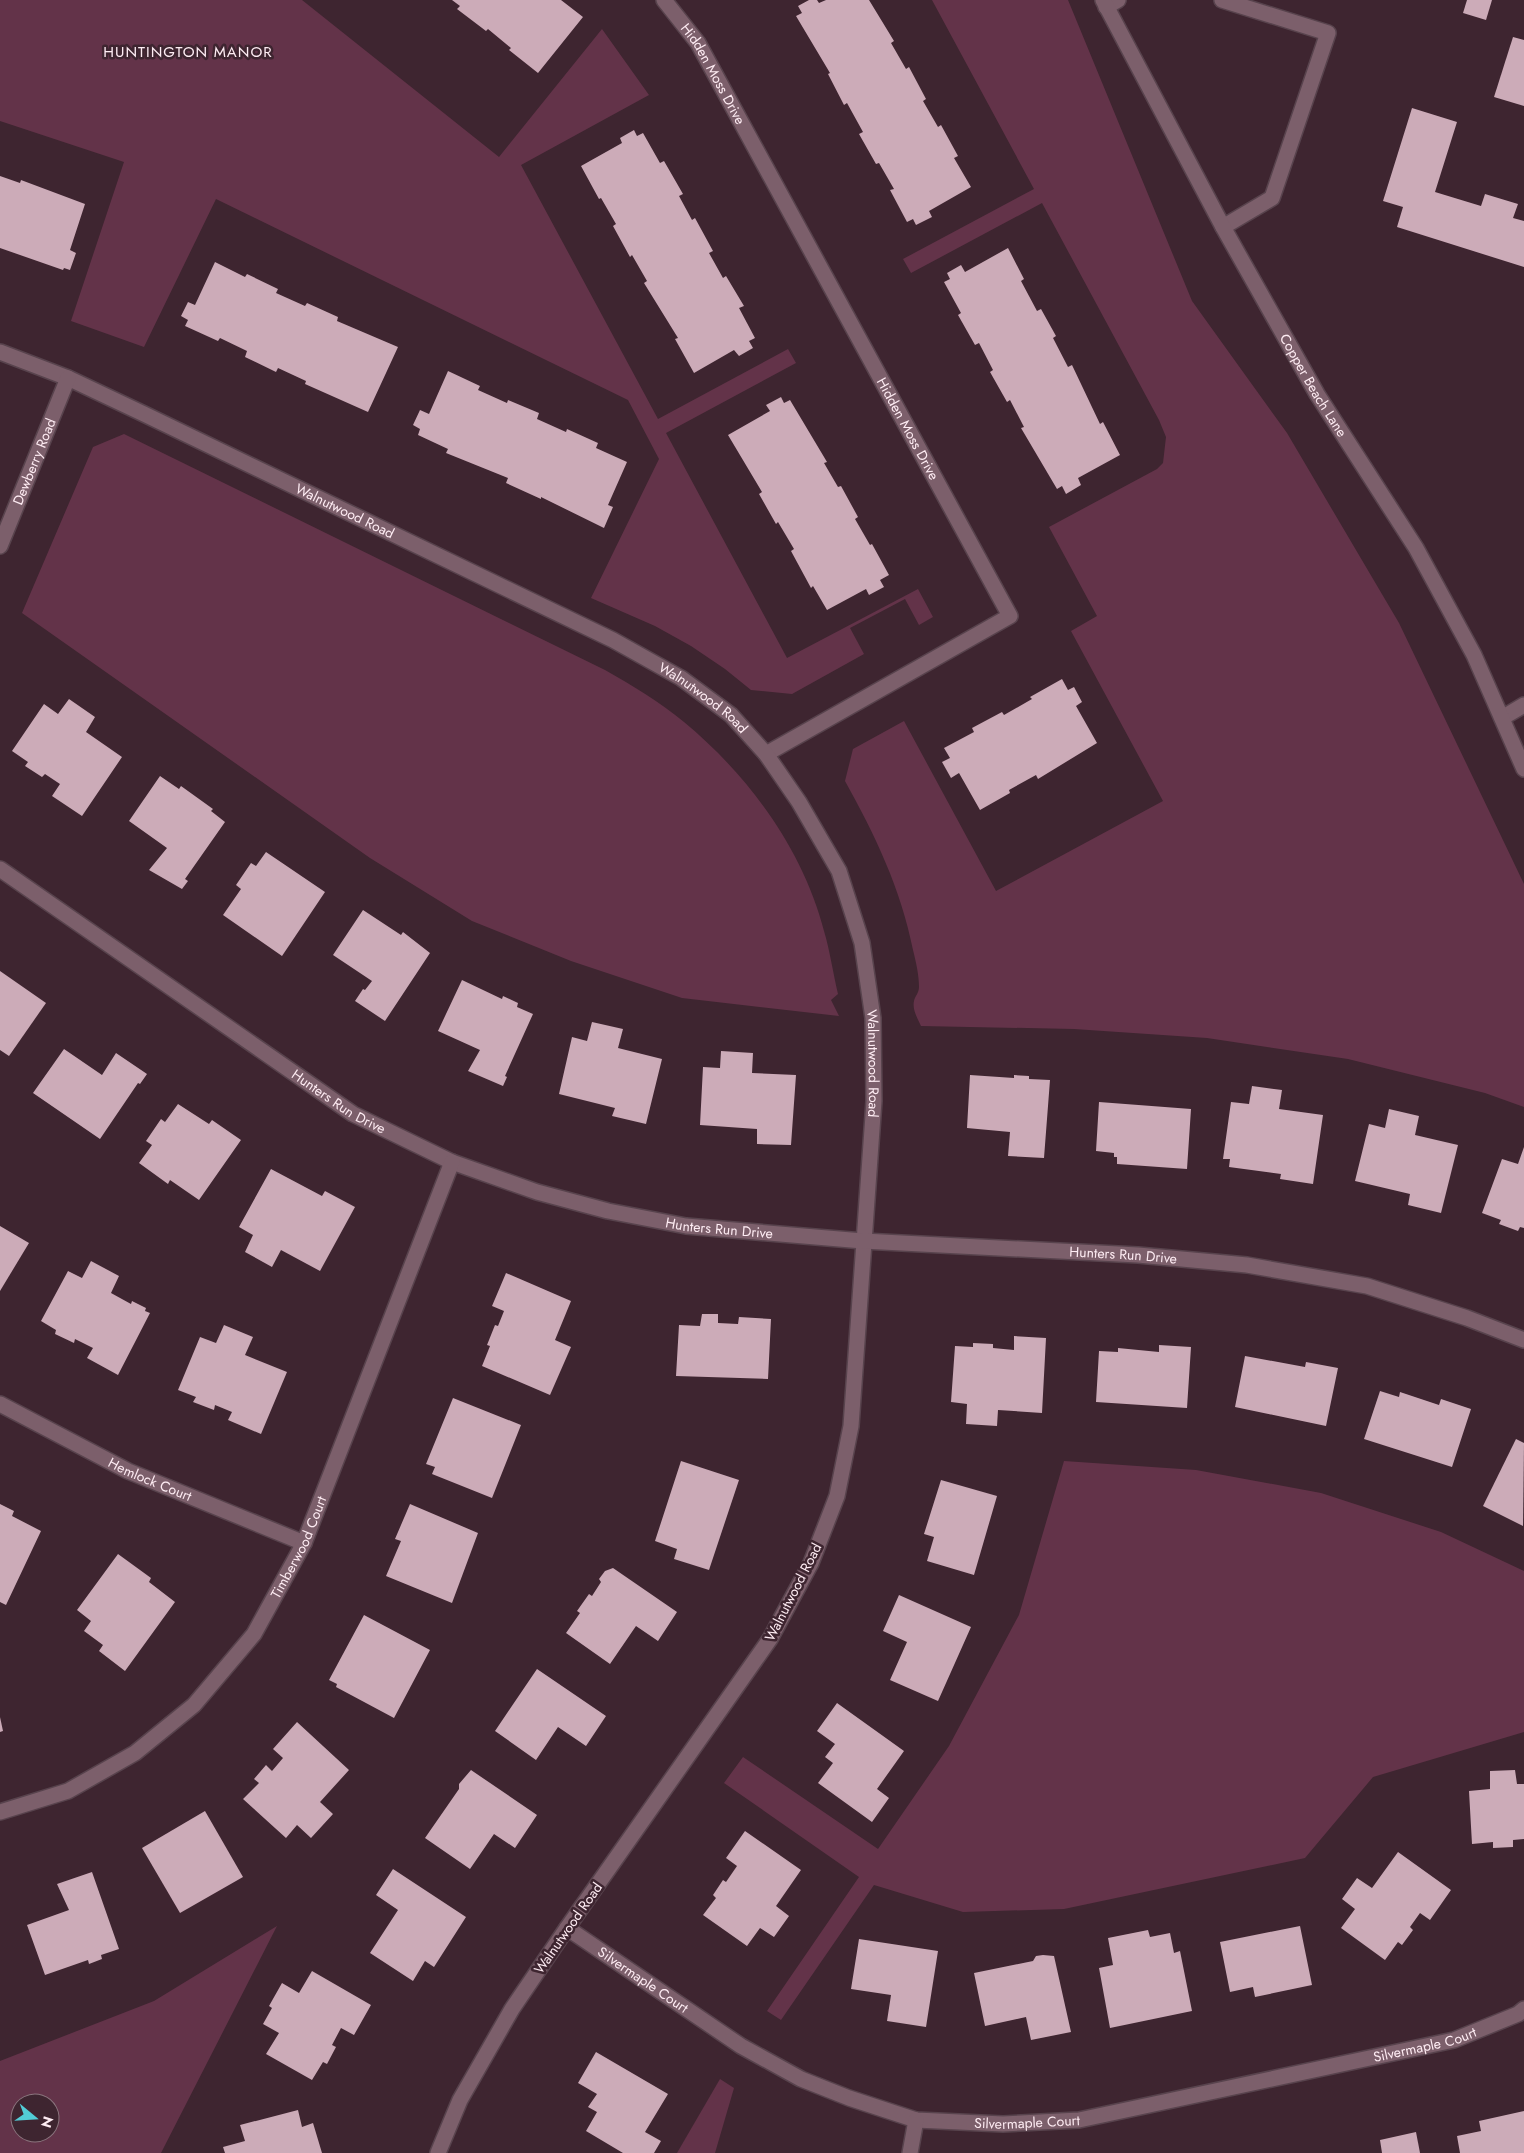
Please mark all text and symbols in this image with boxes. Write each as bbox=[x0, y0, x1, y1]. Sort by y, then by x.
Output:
street label: Hidden Moss Drive bbox=[676, 19, 750, 128]
district label: HUNTINGTON MANOR bbox=[103, 41, 273, 63]
street label: Copper Beach Lane bbox=[1275, 330, 1352, 441]
street label: Hidden Moss Drive bbox=[872, 374, 944, 484]
street label: Dewberry Road bbox=[8, 415, 61, 508]
street label: Walnutwood Road bbox=[292, 478, 398, 543]
street label: Walnutwood Road bbox=[655, 657, 753, 737]
street label: Walnutwood Road bbox=[862, 1008, 884, 1118]
street label: Hunters Run Drive bbox=[288, 1064, 389, 1138]
street label: Hunters Run Drive bbox=[664, 1212, 774, 1243]
street label: Hunters Run Drive bbox=[1069, 1242, 1178, 1269]
street label: Hemlock Court bbox=[105, 1452, 195, 1506]
street label: Timberwood Court bbox=[266, 1493, 331, 1602]
street label: Walnutwood Road bbox=[760, 1540, 826, 1644]
street label: Walnutwood Road bbox=[529, 1878, 607, 1978]
street label: Silvermaple Court bbox=[594, 1942, 693, 2018]
street label: Silvermaple Court bbox=[1371, 2022, 1480, 2067]
north arrow bbox=[10, 2093, 60, 2143]
street label: Silvermaple Court bbox=[974, 2110, 1081, 2134]
text: N bbox=[36, 2114, 59, 2130]

